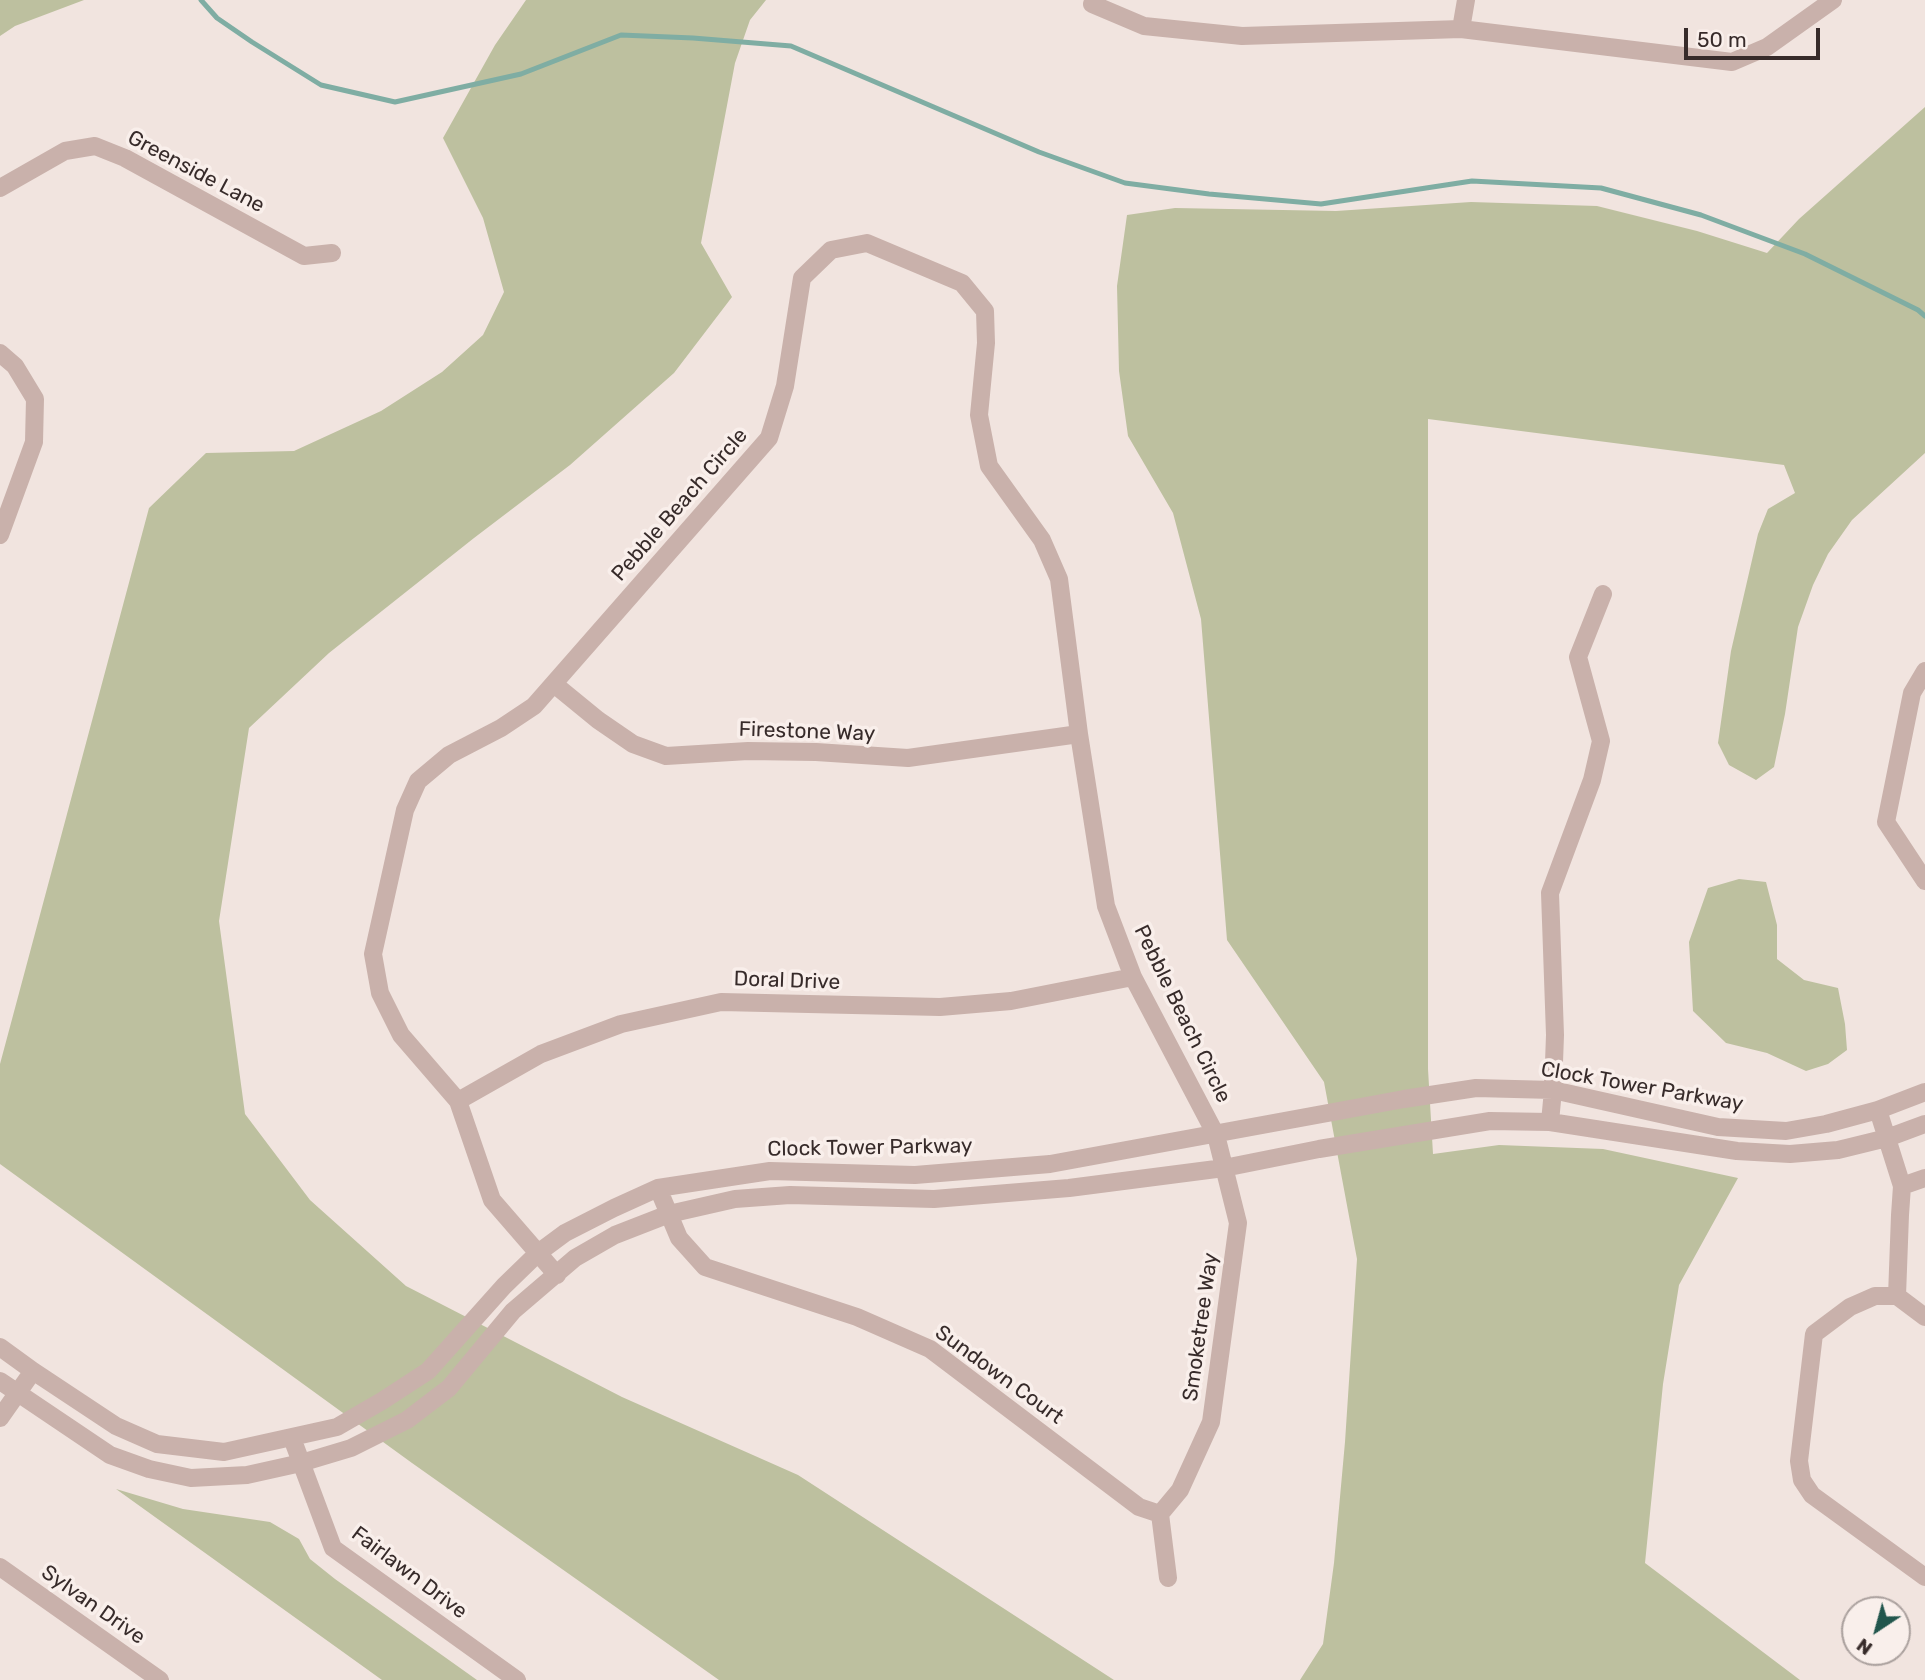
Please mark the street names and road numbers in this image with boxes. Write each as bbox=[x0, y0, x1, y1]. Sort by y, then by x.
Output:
street label: Greenside Lane bbox=[123, 125, 269, 219]
street label: Pebble Beach Circle bbox=[607, 423, 753, 587]
street label: Firestone Way bbox=[738, 717, 876, 747]
street label: Pebble Beach Circle bbox=[1128, 921, 1236, 1107]
street label: Doral Drive bbox=[733, 967, 841, 995]
street label: Clock Tower Parkway bbox=[1539, 1057, 1745, 1117]
street label: Clock Tower Parkway bbox=[767, 1134, 973, 1162]
street label: Smoketree Way bbox=[1178, 1251, 1224, 1403]
street label: Sundown Court bbox=[930, 1320, 1068, 1430]
street label: Fairlawn Drive bbox=[346, 1521, 472, 1625]
street label: Sylvan Drive bbox=[36, 1560, 150, 1650]

